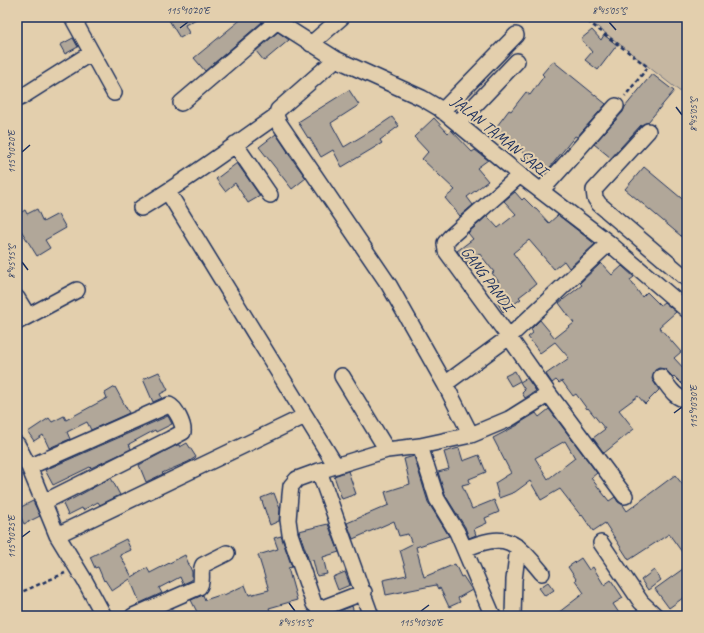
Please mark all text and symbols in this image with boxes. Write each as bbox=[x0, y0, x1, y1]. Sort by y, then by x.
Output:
text: 115°10'20"E bbox=[166, 4, 211, 17]
text: 8°45'05"S bbox=[592, 4, 628, 17]
street label: JALAN TAMAN SARI bbox=[447, 91, 554, 183]
text: 8°45'05"S bbox=[687, 96, 700, 132]
text: 115°10'20"E bbox=[5, 129, 18, 174]
street label: GANG PANDI bbox=[456, 242, 520, 318]
text: 8°45'15"S bbox=[5, 243, 18, 279]
text: 115°10'30"E bbox=[687, 384, 700, 429]
text: 115°10'25"E bbox=[5, 514, 18, 559]
text: 8°45'15"S bbox=[278, 616, 314, 629]
text: 115°10'30"E bbox=[399, 616, 444, 629]

